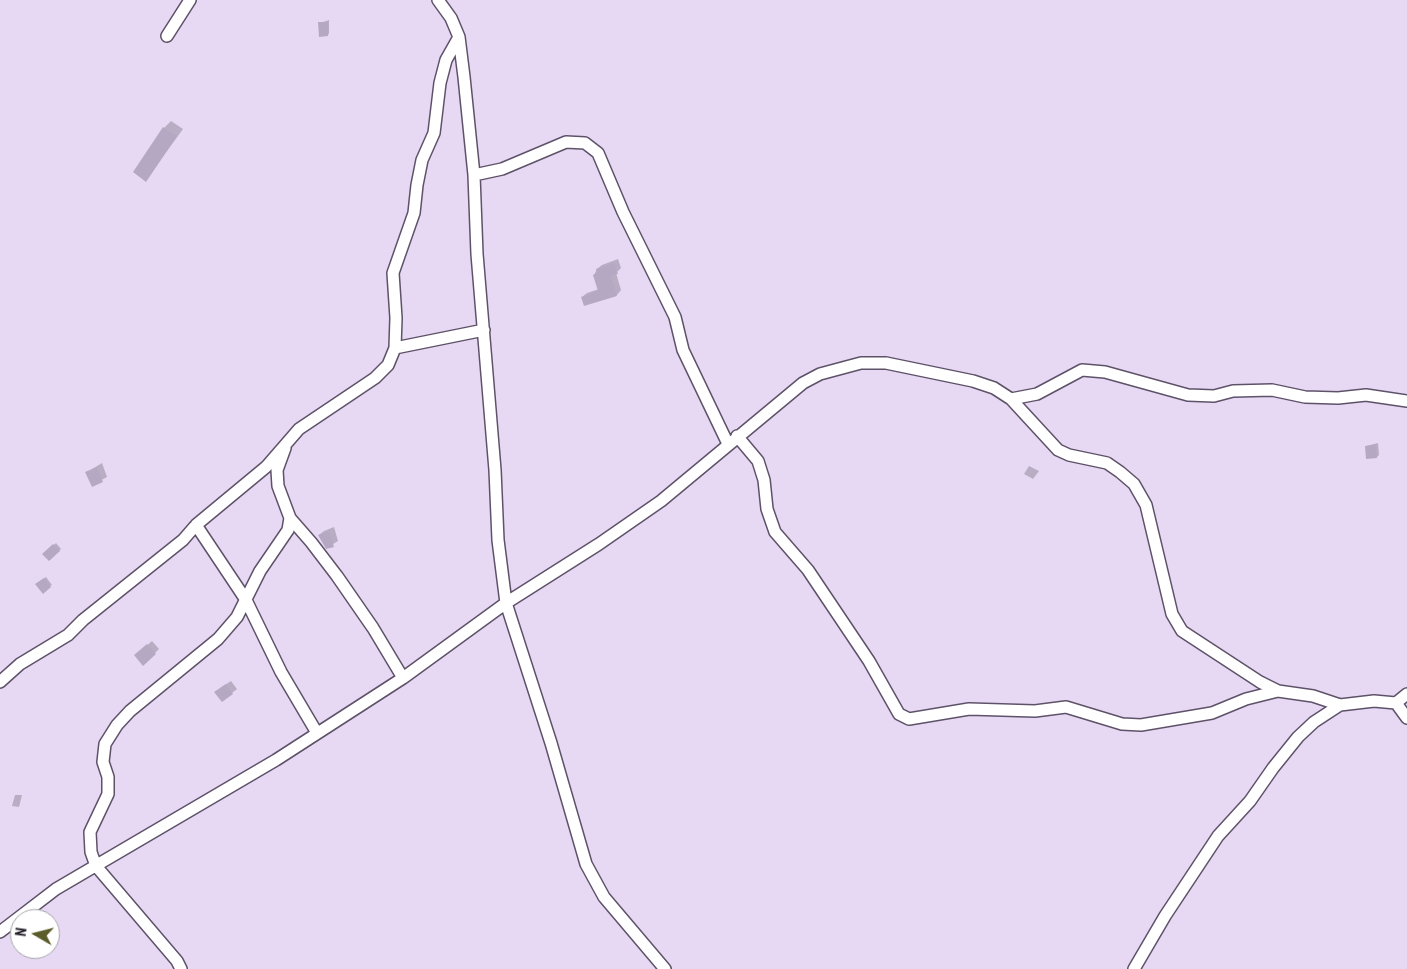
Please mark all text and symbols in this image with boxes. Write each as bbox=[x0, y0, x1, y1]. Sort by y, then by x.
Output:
north arrow bbox=[10, 909, 60, 959]
text: N bbox=[13, 927, 30, 937]

